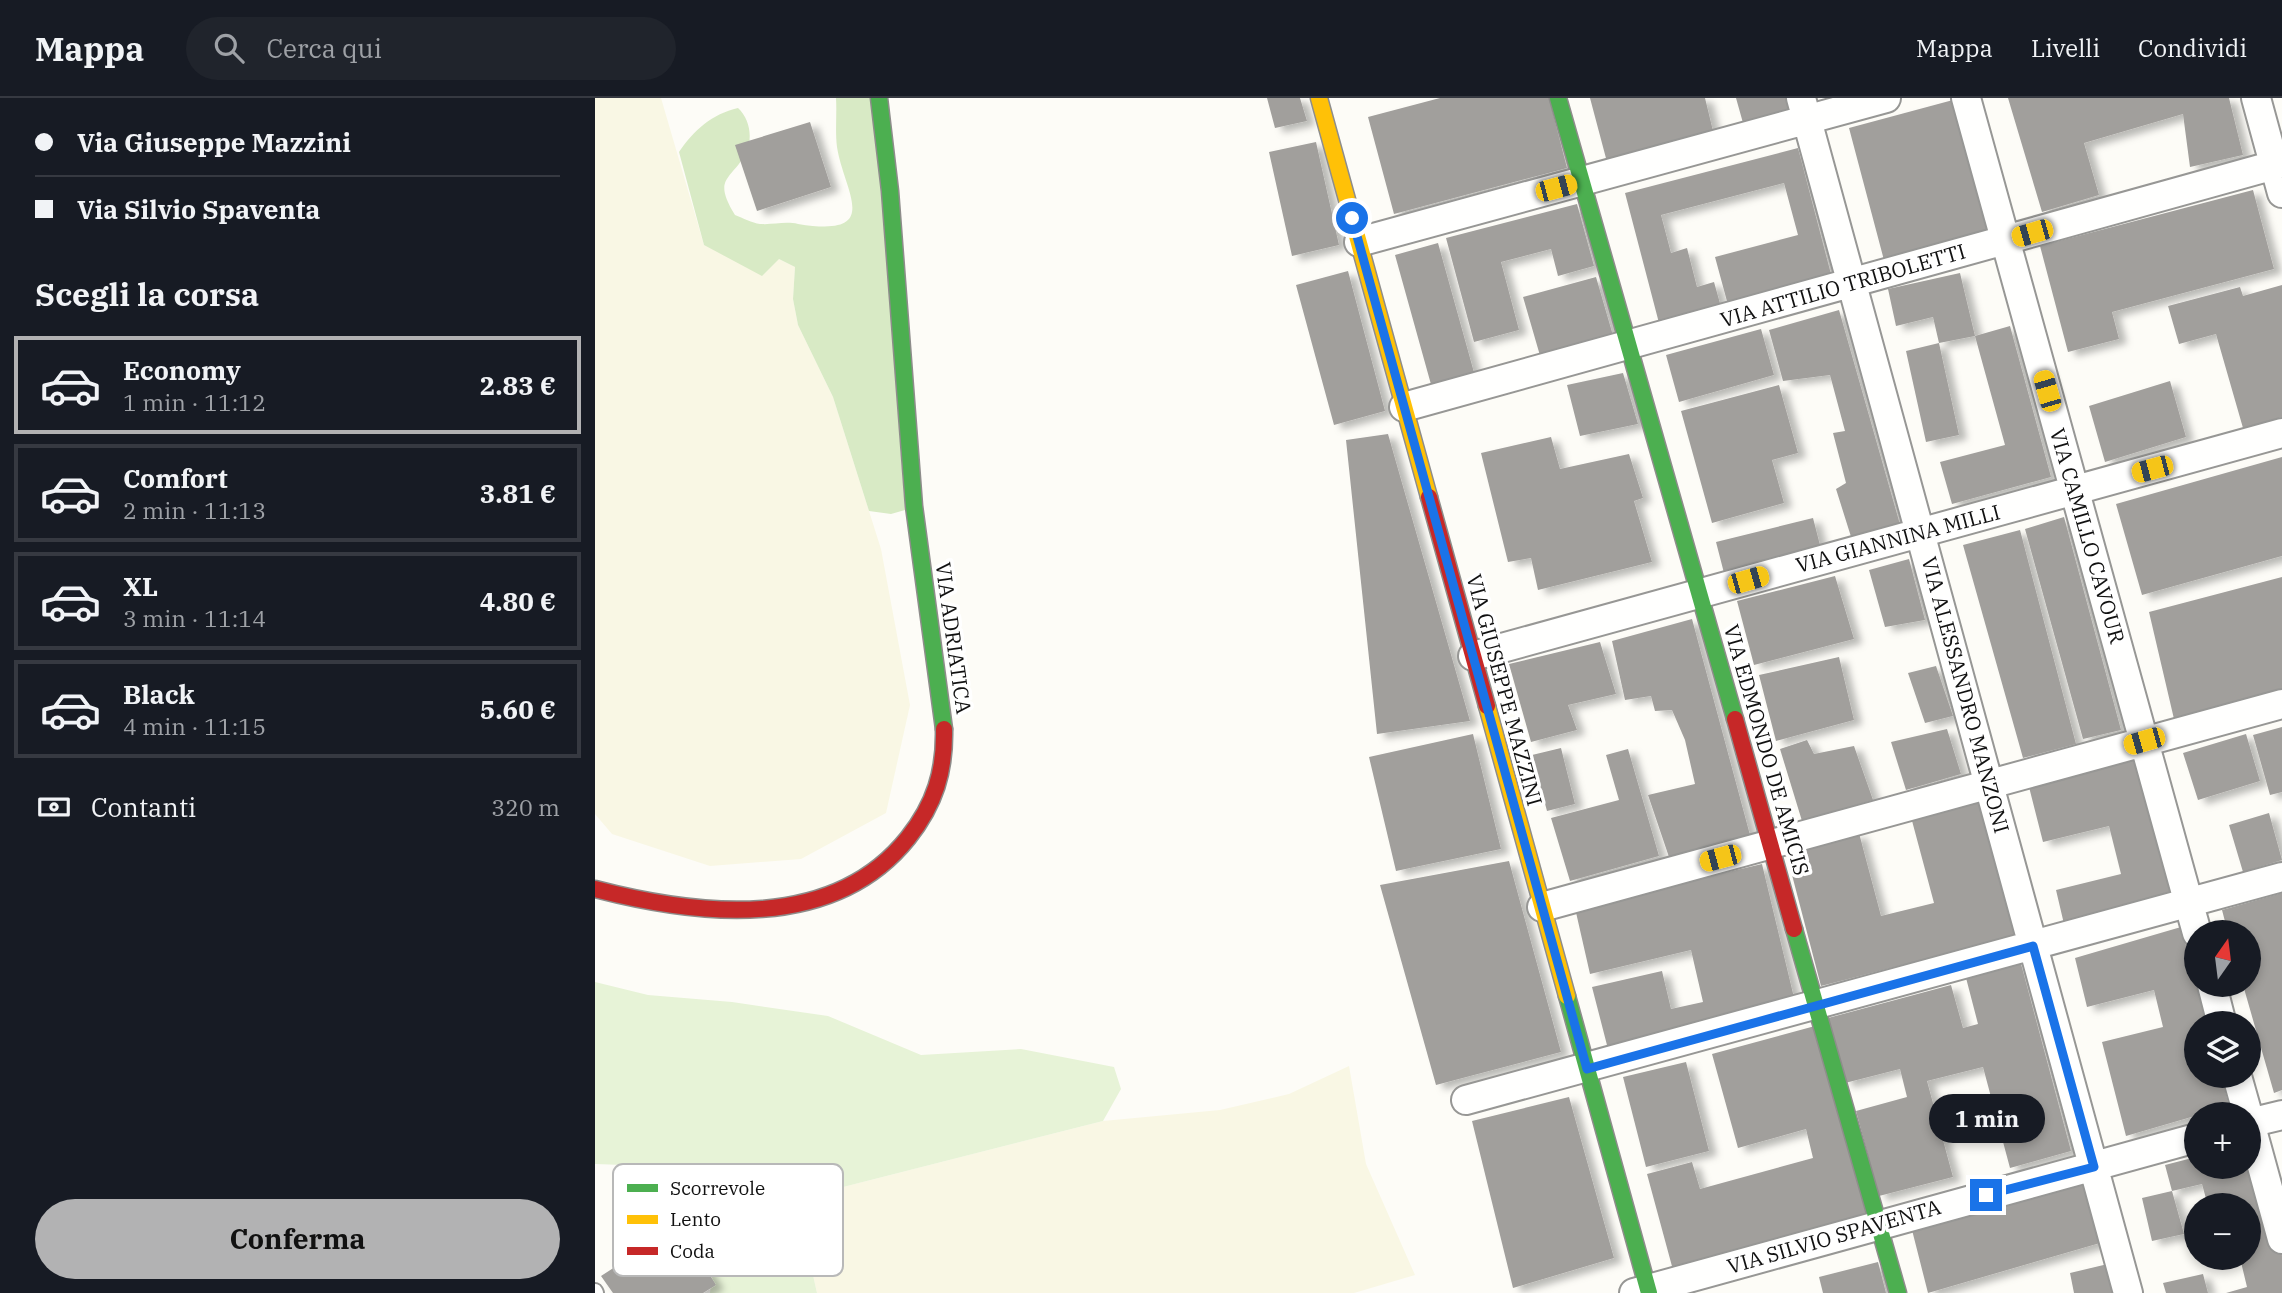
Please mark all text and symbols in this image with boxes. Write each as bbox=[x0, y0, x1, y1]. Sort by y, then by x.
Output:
search box bbox=[186, 17, 676, 80]
text: Mappa bbox=[35, 27, 144, 70]
icon: search bbox=[210, 29, 248, 67]
text: Cerca qui bbox=[266, 31, 382, 65]
text: Mappa bbox=[1916, 32, 1993, 64]
text: Livelli bbox=[2031, 32, 2100, 64]
text: Condividi bbox=[2138, 32, 2247, 64]
text: Via Giuseppe Mazzini bbox=[77, 125, 351, 159]
car bbox=[1533, 172, 1580, 204]
text: Via Silvio Spaventa bbox=[77, 192, 320, 226]
route start bbox=[1336, 202, 1368, 234]
car bbox=[2009, 217, 2056, 249]
street label: VIA ATTILIO TRIBOLETTI bbox=[1717, 237, 1969, 333]
text: Scegli la corsa bbox=[35, 273, 259, 315]
text: Economy bbox=[123, 353, 241, 387]
icon: car bbox=[39, 354, 102, 417]
text: 2.83 € bbox=[480, 368, 556, 402]
car bbox=[2032, 368, 2063, 414]
text: 1 min · 11:12 bbox=[123, 387, 266, 417]
street label: VIA CAMILLO CAVOUR bbox=[2044, 425, 2132, 647]
car bbox=[2129, 453, 2176, 485]
text: Comfort bbox=[123, 461, 228, 495]
icon: car bbox=[39, 462, 102, 525]
text: 3.81 € bbox=[480, 476, 556, 510]
text: 2 min · 11:13 bbox=[123, 495, 266, 525]
street label: VIA GIANNINA MILLI bbox=[1792, 497, 2003, 579]
street label: VIA ALESSANDRO MANZONI bbox=[1916, 553, 2016, 836]
street label: VIA ADRIATICA bbox=[929, 560, 979, 716]
car bbox=[1725, 564, 1772, 596]
text: XL bbox=[123, 569, 158, 603]
icon: car bbox=[39, 570, 102, 633]
street label: VIA GIUSEPPE MAZZINI bbox=[1461, 571, 1549, 809]
text: 4.80 € bbox=[480, 584, 556, 618]
text: 3 min · 11:14 bbox=[123, 603, 266, 633]
street label: VIA EDMONDO DE AMICIS bbox=[1718, 621, 1816, 878]
text: Black bbox=[123, 677, 195, 711]
icon: car bbox=[39, 678, 102, 741]
text: 5.60 € bbox=[480, 692, 556, 726]
text: 4 min · 11:15 bbox=[123, 711, 266, 741]
car bbox=[2121, 725, 2168, 757]
icon: cash bbox=[35, 788, 73, 826]
text: Contanti bbox=[91, 790, 196, 824]
text: 320 m bbox=[491, 792, 560, 822]
car bbox=[1697, 842, 1744, 874]
north arrow bbox=[2184, 920, 2261, 998]
map controls bbox=[2184, 920, 2261, 1270]
button: layers bbox=[2184, 1011, 2261, 1088]
callout: 1 min bbox=[1928, 1094, 2044, 1142]
button: + bbox=[2184, 1102, 2261, 1179]
text: 1 min bbox=[1955, 1103, 2019, 1133]
legend bbox=[613, 1164, 843, 1276]
text: Scorrevole bbox=[670, 1176, 765, 1200]
route end bbox=[1970, 1179, 2002, 1211]
street label: VIA SILVIO SPAVENTA bbox=[1724, 1192, 1944, 1280]
button: − bbox=[2184, 1193, 2261, 1270]
button: Conferma bbox=[35, 1199, 560, 1279]
text: Lento bbox=[670, 1207, 721, 1231]
text: Coda bbox=[670, 1239, 715, 1263]

